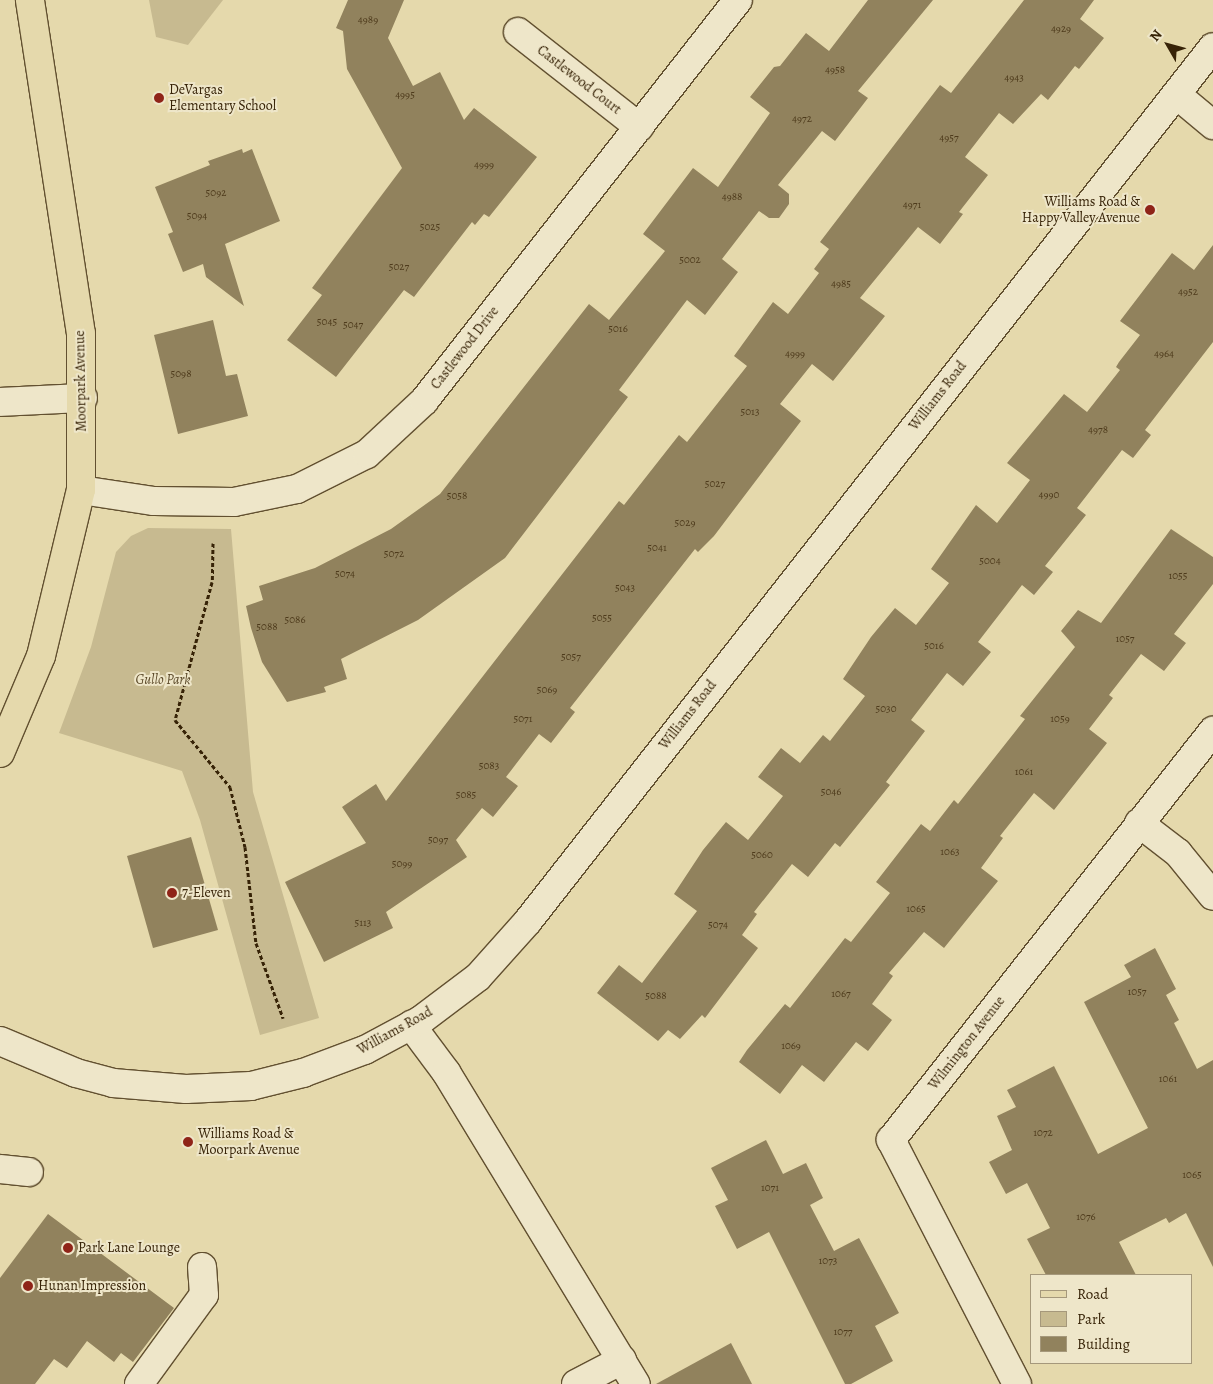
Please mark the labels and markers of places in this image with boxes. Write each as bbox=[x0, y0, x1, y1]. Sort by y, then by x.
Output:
place label: DeVargas Elementary School bbox=[169, 82, 276, 114]
marker: DeVargas Elementary School bbox=[153, 92, 165, 104]
place label: Williams Road & Happy Valley Avenue bbox=[1022, 194, 1140, 226]
marker: Williams Road & Happy Valley Avenue bbox=[1144, 204, 1156, 216]
place label: 7-Eleven bbox=[182, 885, 231, 901]
marker: 7-Eleven bbox=[166, 887, 178, 899]
place label: Williams Road & Moorpark Avenue bbox=[198, 1126, 300, 1158]
marker: Williams Road & Moorpark Avenue bbox=[182, 1136, 194, 1148]
place label: Park Lane Lounge bbox=[78, 1240, 180, 1256]
marker: Park Lane Lounge bbox=[62, 1242, 74, 1254]
place label: Hunan Impression bbox=[38, 1278, 146, 1294]
marker: Hunan Impression bbox=[22, 1280, 34, 1292]

